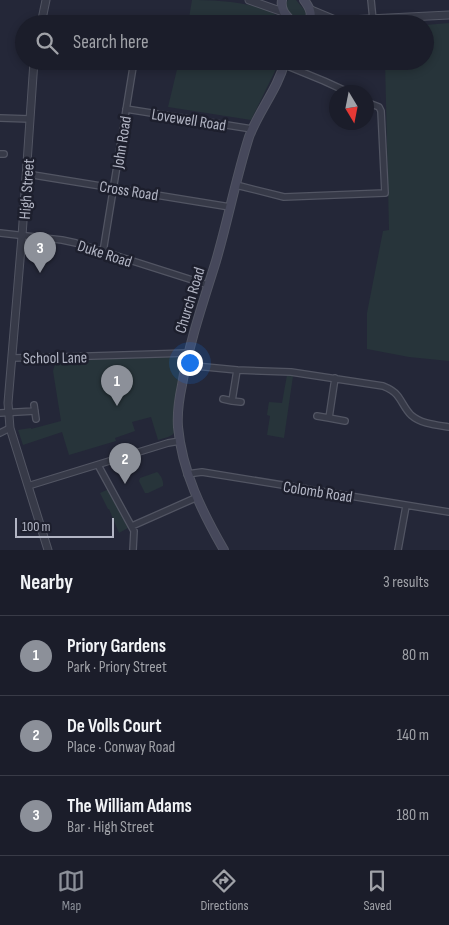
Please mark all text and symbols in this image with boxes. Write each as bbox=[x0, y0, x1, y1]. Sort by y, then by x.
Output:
search box bbox=[15, 15, 434, 70]
icon: search bbox=[33, 29, 61, 57]
text: Search here bbox=[73, 31, 149, 54]
north arrow bbox=[329, 85, 374, 130]
street label: Lovewell Road bbox=[150, 105, 227, 136]
street label: John Road bbox=[109, 115, 136, 171]
street label: High Street bbox=[16, 158, 39, 220]
street label: Cross Road bbox=[98, 177, 159, 205]
pin: 3 bbox=[24, 232, 56, 273]
street label: Duke Road bbox=[75, 237, 134, 272]
street label: Church Road bbox=[171, 265, 209, 336]
street label: School Lane bbox=[23, 348, 87, 369]
your location bbox=[177, 350, 203, 376]
pin: 1 bbox=[101, 365, 133, 406]
pin: 2 bbox=[109, 443, 141, 484]
street label: Colomb Road bbox=[282, 478, 354, 507]
scale bar bbox=[15, 515, 114, 538]
text: 100 m bbox=[22, 518, 51, 535]
text: Nearby bbox=[20, 570, 73, 595]
text: 3 results bbox=[383, 573, 429, 592]
text: Priory Gardens bbox=[67, 635, 166, 658]
text: 1 bbox=[33, 646, 39, 665]
text: 80 m bbox=[402, 646, 429, 665]
text: Park · Priory Street bbox=[67, 658, 167, 677]
text: De Volls Court bbox=[67, 715, 161, 738]
text: 2 bbox=[32, 726, 40, 745]
text: 140 m bbox=[397, 726, 429, 745]
text: Place · Conway Road bbox=[67, 738, 175, 757]
text: The William Adams bbox=[67, 795, 192, 818]
text: 3 bbox=[32, 806, 40, 825]
text: 180 m bbox=[396, 806, 429, 825]
text: Bar · High Street bbox=[67, 818, 154, 837]
tab: Map bbox=[57, 867, 85, 914]
tab: Directions bbox=[200, 867, 249, 914]
tab: Saved bbox=[363, 867, 392, 914]

